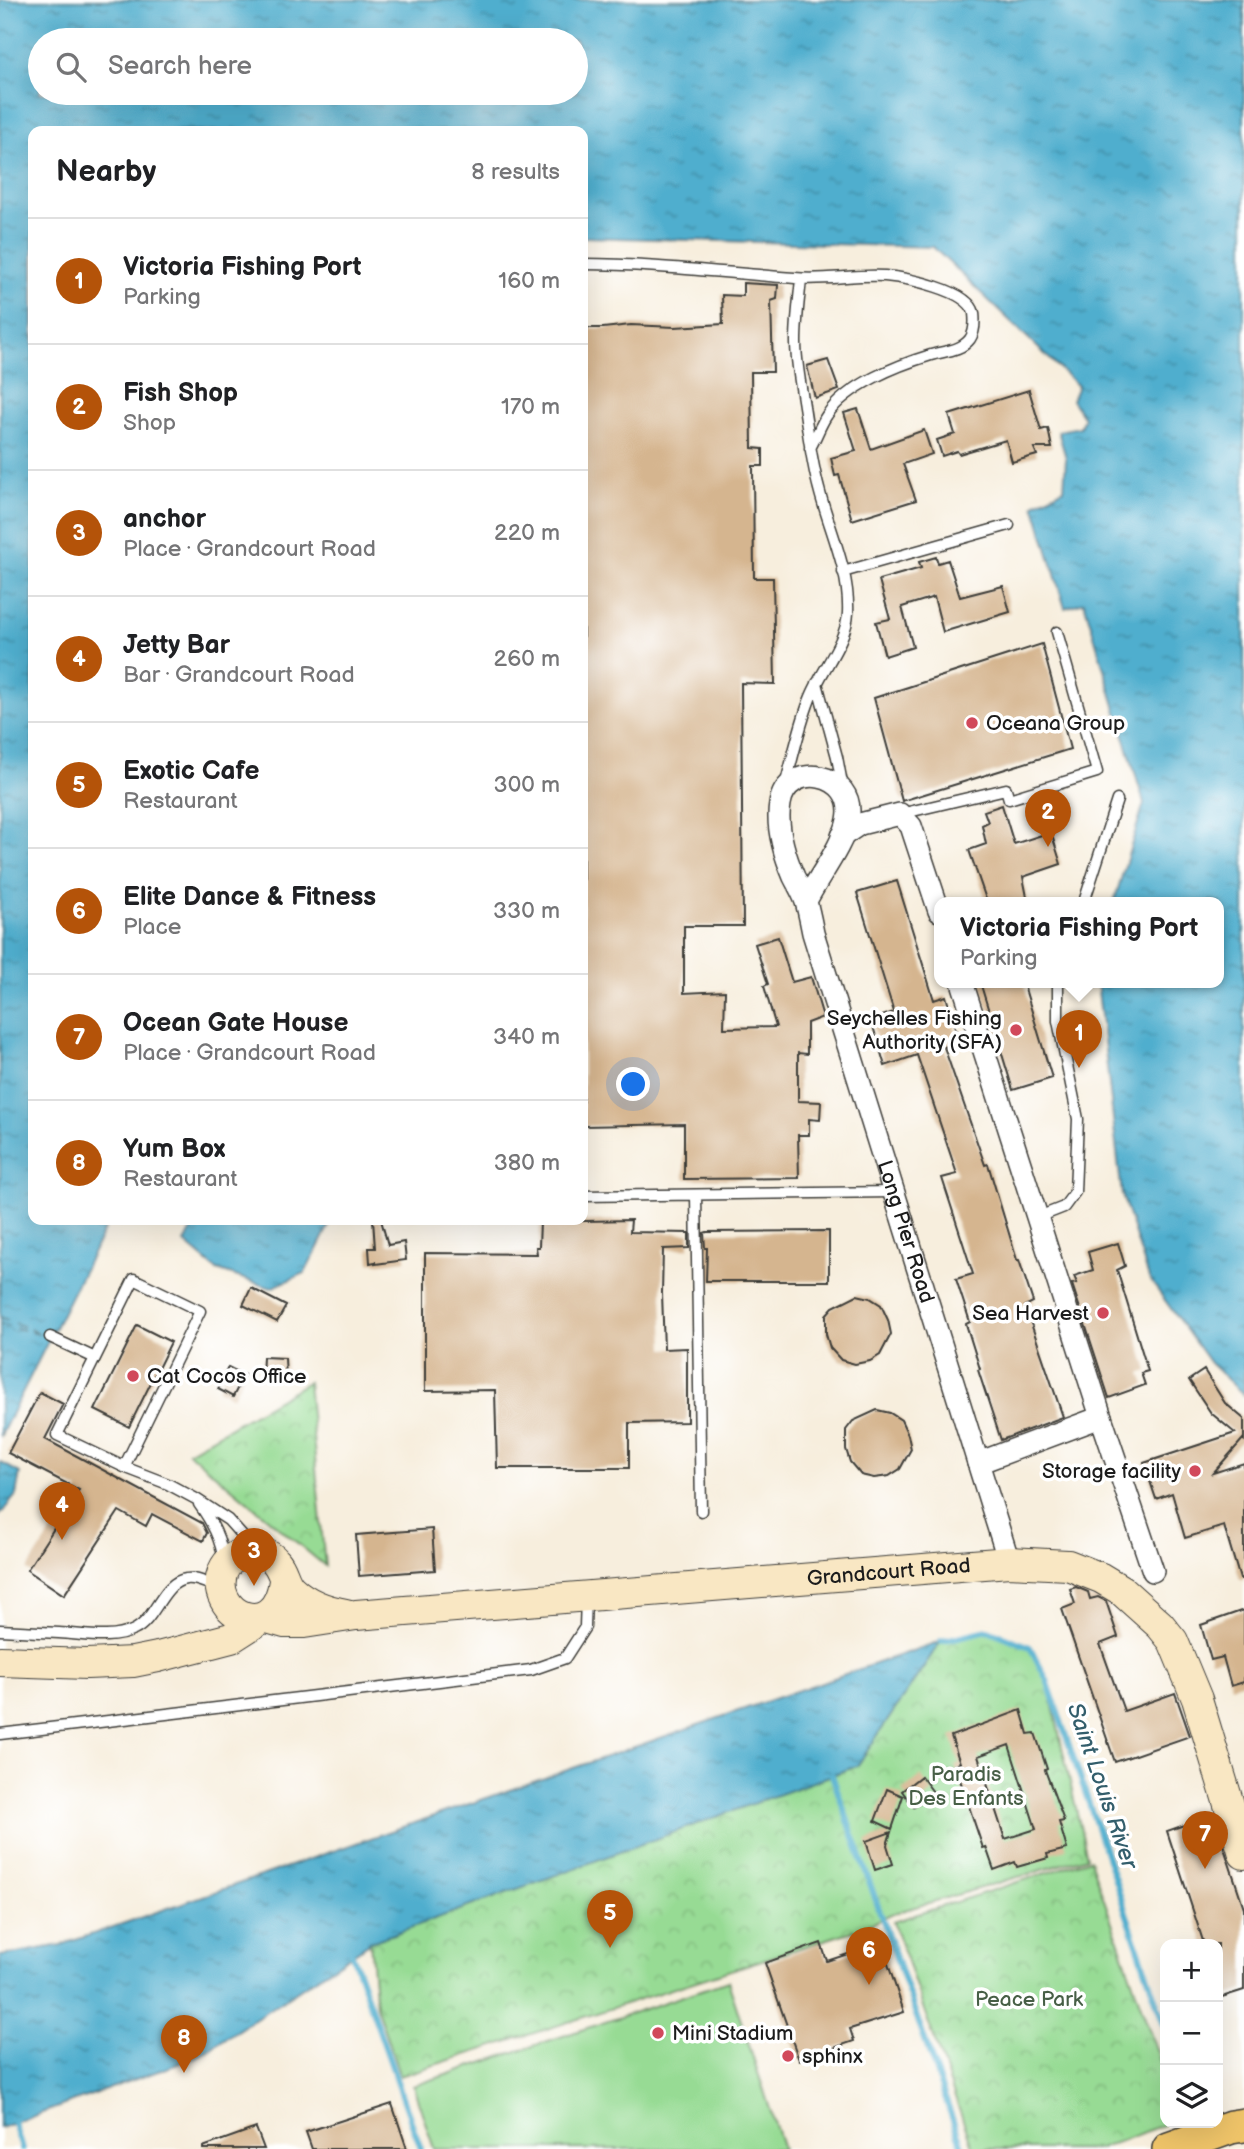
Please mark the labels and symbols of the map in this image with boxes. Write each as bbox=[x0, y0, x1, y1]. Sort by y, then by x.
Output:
place label: Oceana Group bbox=[986, 711, 1125, 736]
marker: Oceana Group bbox=[964, 715, 980, 731]
pin: 2 bbox=[1025, 789, 1071, 847]
place label: Seychelles Fishing Authority (SFA) bbox=[827, 1006, 1002, 1055]
pin: 1 bbox=[1056, 1010, 1102, 1068]
marker: Seychelles Fishing Authority (SFA) bbox=[1008, 1022, 1024, 1038]
your location bbox=[616, 1067, 650, 1101]
street label: Long Pier Road bbox=[872, 1157, 940, 1306]
place label: Sea Harvest bbox=[972, 1301, 1090, 1326]
marker: Sea Harvest bbox=[1095, 1305, 1111, 1321]
place label: Cat Cocos Office bbox=[147, 1364, 307, 1389]
marker: Cat Cocos Office bbox=[125, 1368, 141, 1384]
place label: Storage facility bbox=[1042, 1459, 1182, 1484]
marker: Storage facility bbox=[1187, 1463, 1203, 1479]
pin: 4 bbox=[39, 1482, 85, 1540]
pin: 3 bbox=[231, 1528, 277, 1586]
street label: Grandcourt Road bbox=[806, 1553, 971, 1591]
water label: Saint Louis River bbox=[1061, 1699, 1144, 1874]
park label: Paradis Des Enfants bbox=[908, 1762, 1024, 1811]
pin: 7 bbox=[1182, 1811, 1228, 1869]
pin: 5 bbox=[587, 1890, 633, 1948]
pin: 6 bbox=[846, 1927, 892, 1985]
park label: Peace Park bbox=[975, 1987, 1084, 2012]
pin: 8 bbox=[161, 2015, 207, 2073]
place label: Mini Stadium bbox=[672, 2021, 793, 2046]
marker: Mini Stadium bbox=[650, 2025, 666, 2041]
place label: sphinx bbox=[802, 2044, 863, 2069]
marker: sphinx bbox=[780, 2048, 796, 2064]

